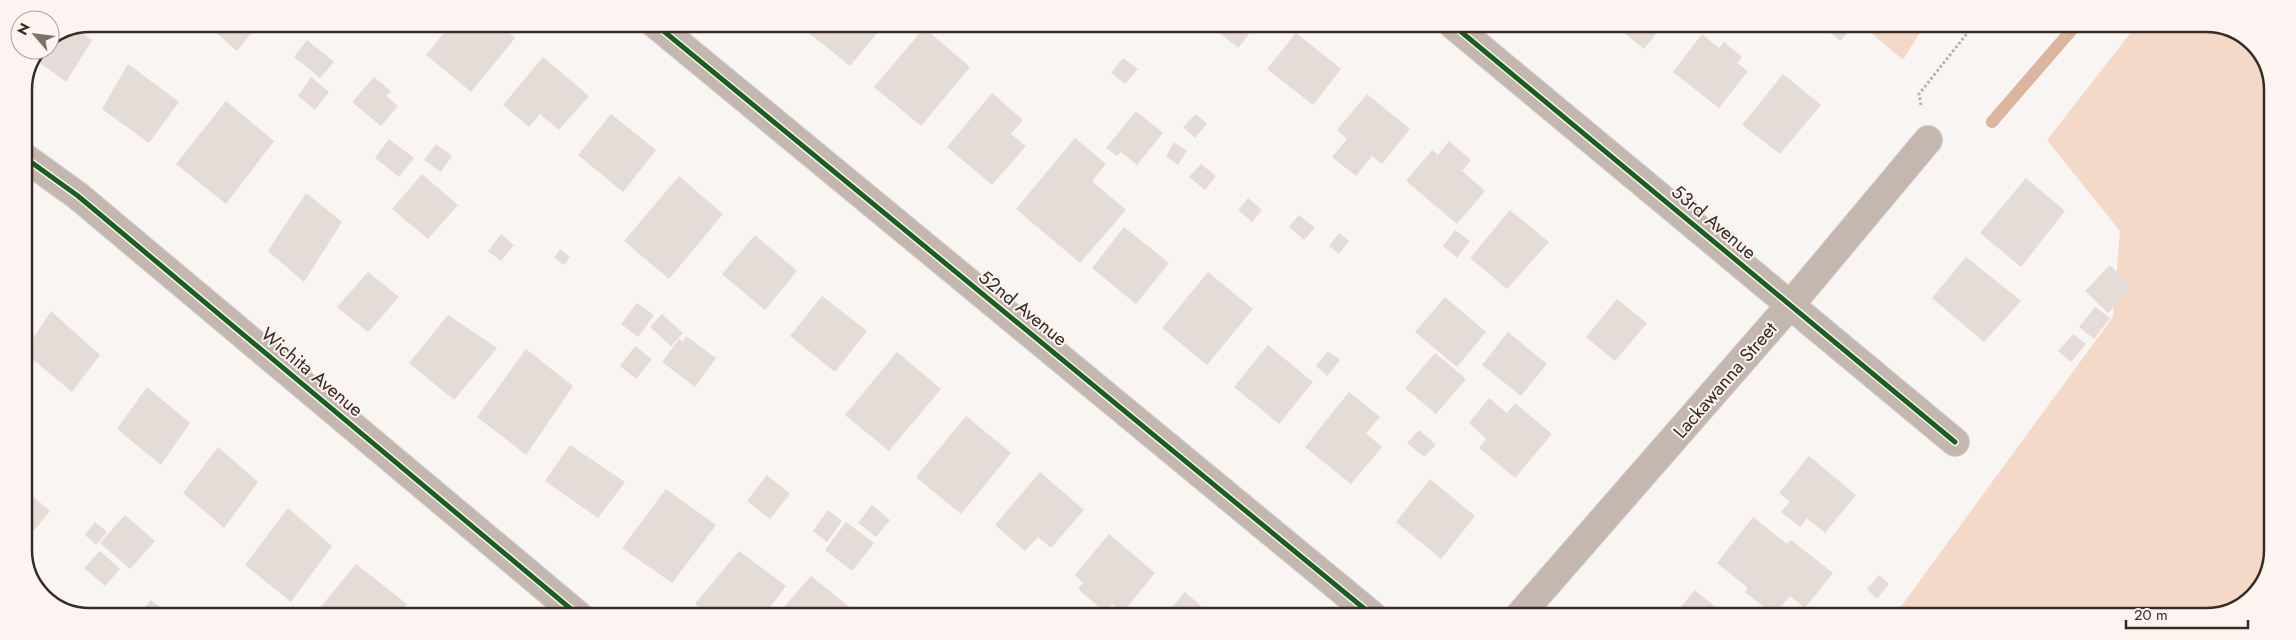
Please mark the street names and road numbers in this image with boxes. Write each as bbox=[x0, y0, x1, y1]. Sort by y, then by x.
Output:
street label: 53rd Avenue bbox=[1666, 178, 1762, 266]
street label: 52nd Avenue bbox=[973, 264, 1073, 352]
street label: Lackawanna Street bbox=[1667, 316, 1783, 444]
street label: Wichita Avenue bbox=[255, 321, 369, 423]

